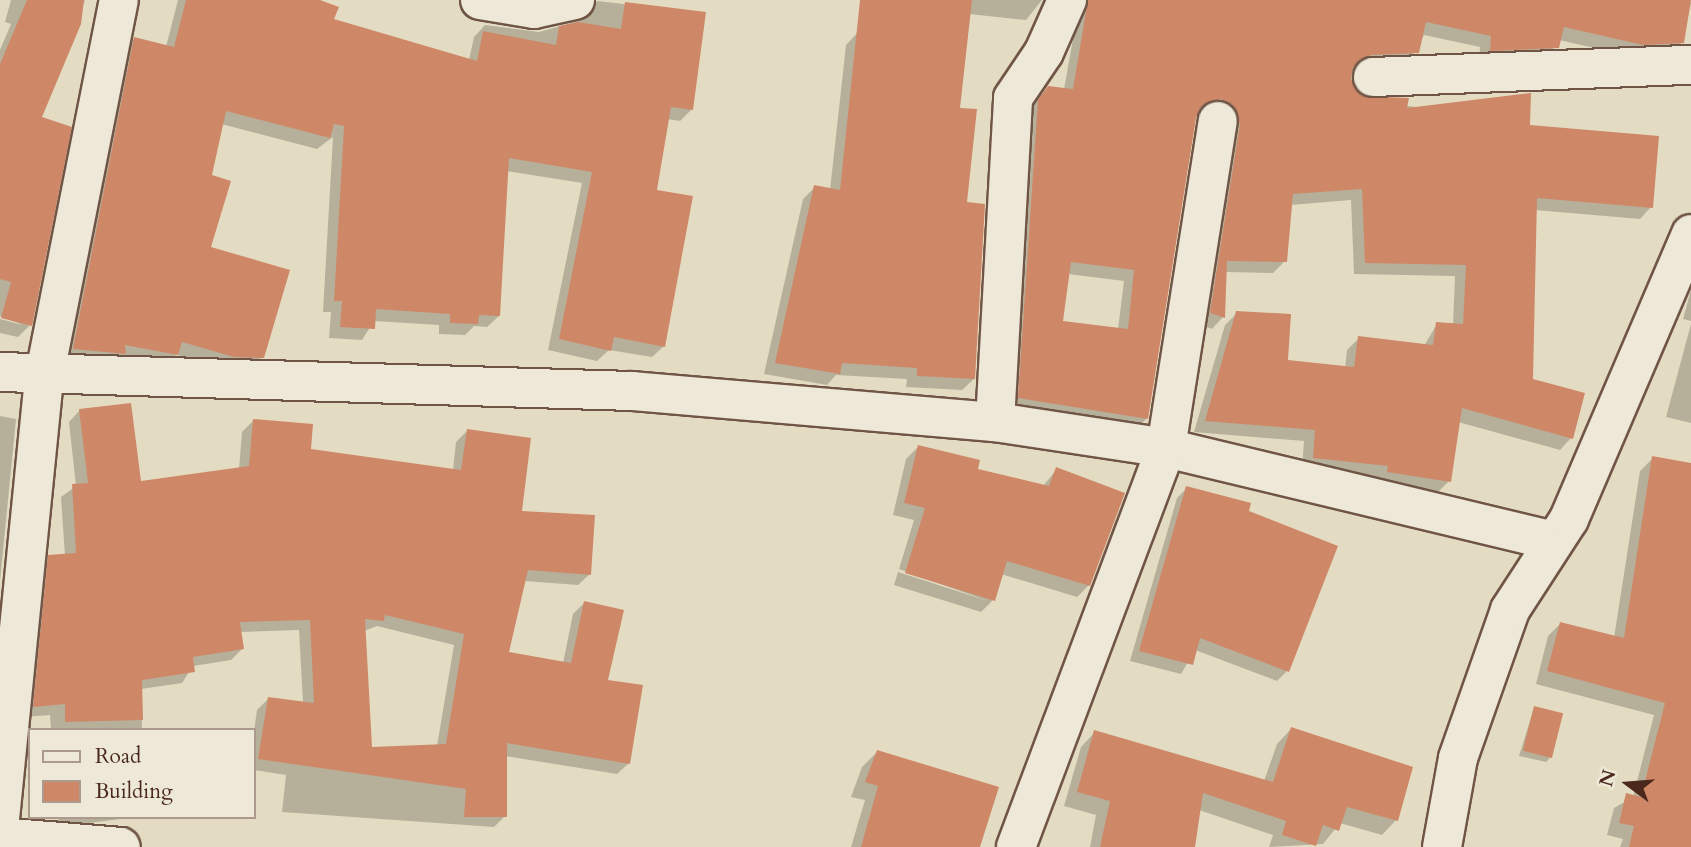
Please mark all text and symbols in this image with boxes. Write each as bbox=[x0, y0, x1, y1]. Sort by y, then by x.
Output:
legend bbox=[28, 728, 256, 819]
text: Road bbox=[95, 742, 141, 771]
north arrow bbox=[1593, 749, 1663, 819]
text: N bbox=[1593, 767, 1623, 790]
text: Building bbox=[95, 777, 173, 806]

